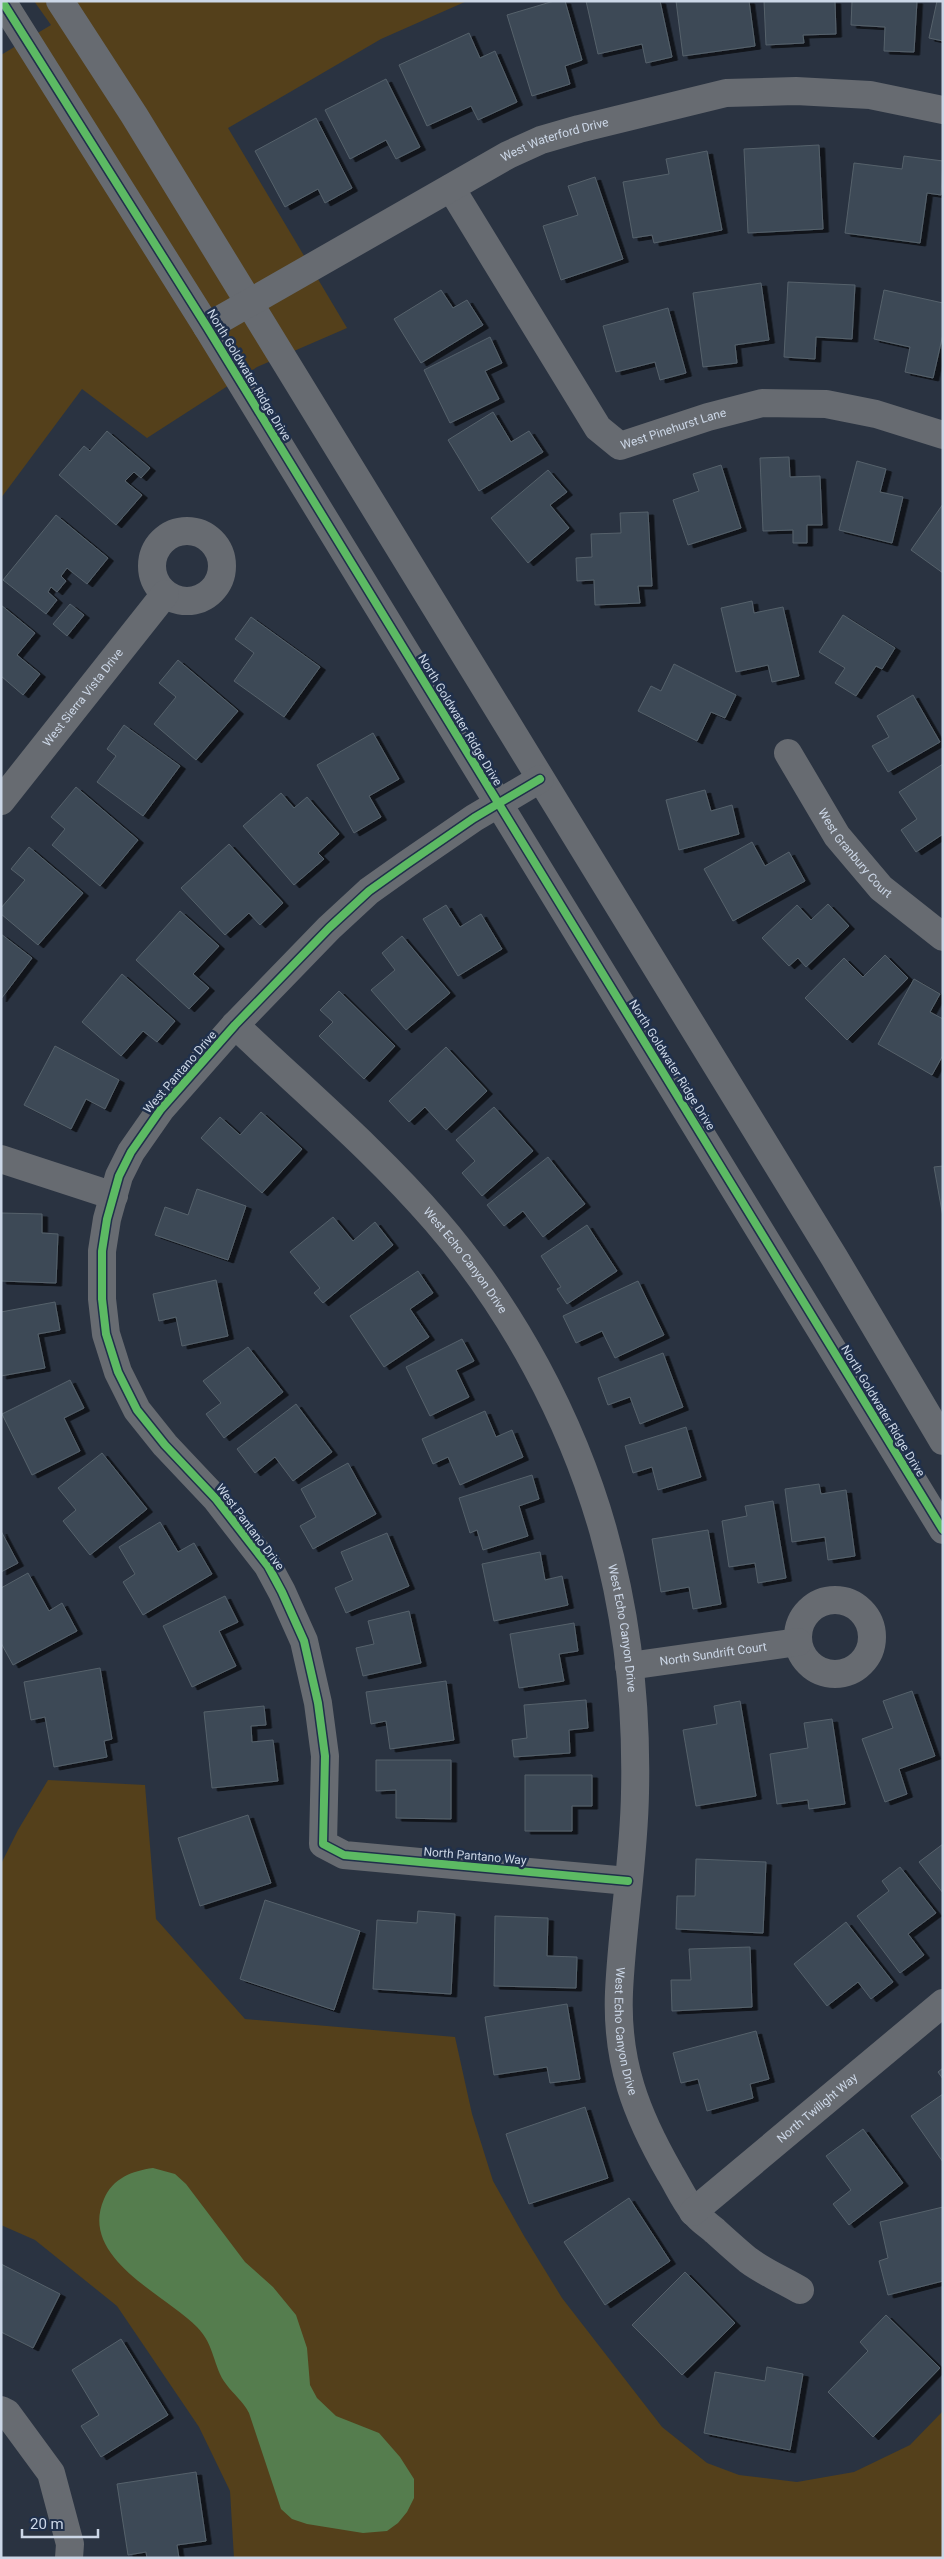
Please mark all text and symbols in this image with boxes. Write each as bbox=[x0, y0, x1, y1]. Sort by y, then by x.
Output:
street label: West Waterford Drive bbox=[498, 115, 610, 165]
street label: North Goldwater Ridge Drive bbox=[204, 307, 294, 443]
street label: West Pinehurst Lane bbox=[619, 406, 728, 452]
street label: West Sierra Vista Drive bbox=[40, 646, 126, 749]
street label: North Goldwater Ridge Drive bbox=[415, 652, 505, 788]
street label: West Granbury Court bbox=[815, 806, 895, 901]
street label: North Goldwater Ridge Drive bbox=[626, 997, 718, 1133]
street label: West Pantano Drive bbox=[140, 1028, 220, 1116]
street label: West Echo Canyon Drive bbox=[420, 1205, 510, 1316]
street label: North Goldwater Ridge Drive bbox=[838, 1343, 928, 1479]
street label: West Pantano Drive bbox=[213, 1481, 287, 1573]
street label: West Echo Canyon Drive bbox=[605, 1563, 639, 1693]
street label: North Sundrift Court bbox=[659, 1640, 768, 1669]
street label: North Pantano Way bbox=[423, 1845, 527, 1868]
street label: West Echo Canyon Drive bbox=[612, 1966, 640, 2097]
street label: North Twilight Way bbox=[774, 2070, 861, 2146]
scale bar bbox=[22, 2506, 99, 2538]
text: 20 m bbox=[30, 2515, 64, 2533]

